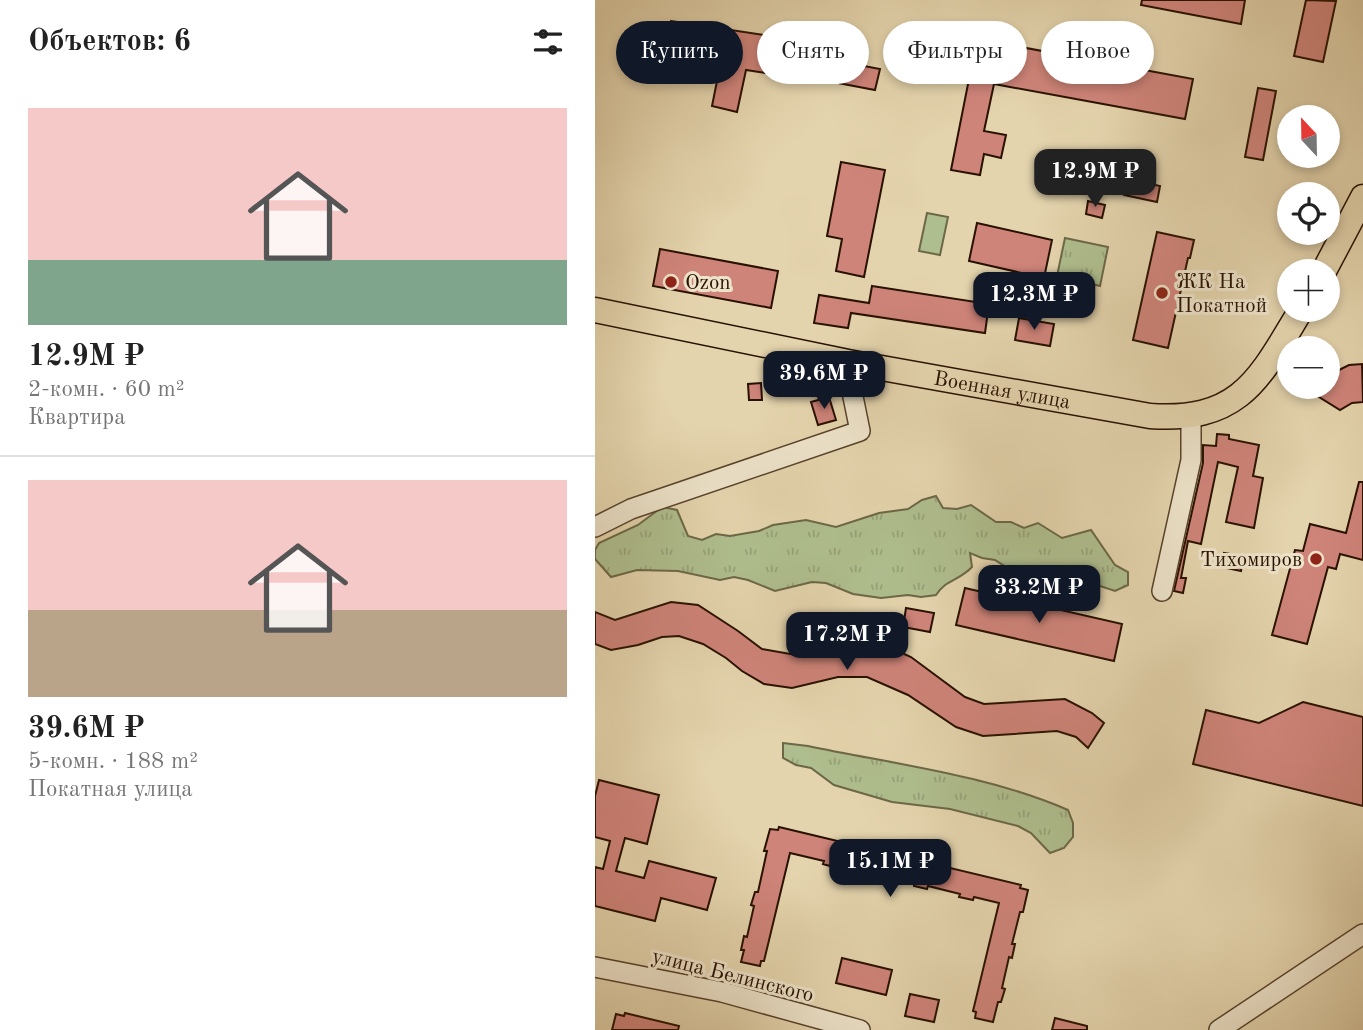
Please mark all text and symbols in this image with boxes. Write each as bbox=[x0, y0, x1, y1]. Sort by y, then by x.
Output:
chip: Купить bbox=[616, 21, 743, 84]
chip: Снять bbox=[757, 21, 869, 84]
chip: Фильтры bbox=[883, 21, 1027, 84]
chip: Новое bbox=[1041, 21, 1154, 84]
icon: filters bbox=[529, 23, 567, 61]
text: Объектов: 6 bbox=[28, 27, 191, 57]
north arrow bbox=[1277, 105, 1341, 168]
map controls bbox=[1277, 105, 1340, 399]
pin: 12.9M ₽ bbox=[1030, 150, 1160, 209]
icon: home bbox=[235, 153, 361, 279]
text: 12.9M ₽ bbox=[1050, 160, 1140, 183]
button: locate bbox=[1277, 182, 1340, 245]
button: + bbox=[1277, 259, 1340, 322]
pin: 12.3M ₽ bbox=[969, 272, 1099, 332]
place label: ЖК На Покатной bbox=[1176, 272, 1267, 317]
place label: Ozon bbox=[685, 273, 731, 294]
marker: Ozon bbox=[663, 274, 679, 290]
text: 12.3M ₽ bbox=[989, 283, 1079, 306]
marker: ЖК На Покатной bbox=[1154, 285, 1170, 301]
button: − bbox=[1277, 336, 1340, 399]
text: 12.9M ₽ bbox=[28, 342, 145, 372]
pin: 39.6M ₽ bbox=[759, 352, 889, 411]
text: 39.6M ₽ bbox=[779, 362, 869, 385]
street label: Военная улица bbox=[932, 369, 1072, 414]
text: 2-комн. · 60 m² bbox=[28, 378, 185, 401]
text: Квартира bbox=[28, 406, 126, 429]
icon: home bbox=[235, 525, 361, 651]
place label: Тихомиров bbox=[1200, 550, 1302, 571]
marker: Тихомиров bbox=[1308, 551, 1324, 567]
pin: 33.2M ₽ bbox=[974, 566, 1104, 625]
text: 33.2M ₽ bbox=[994, 576, 1084, 599]
pin: 17.2M ₽ bbox=[782, 612, 912, 672]
text: 17.2M ₽ bbox=[802, 623, 892, 646]
text: 39.6M ₽ bbox=[28, 714, 145, 744]
text: 5-комн. · 188 m² bbox=[28, 750, 198, 773]
text: Покатная улица bbox=[28, 778, 193, 801]
pin: 15.1M ₽ bbox=[825, 839, 955, 899]
text: 15.1M ₽ bbox=[845, 850, 935, 873]
street label: улица Белинского bbox=[650, 946, 816, 1007]

